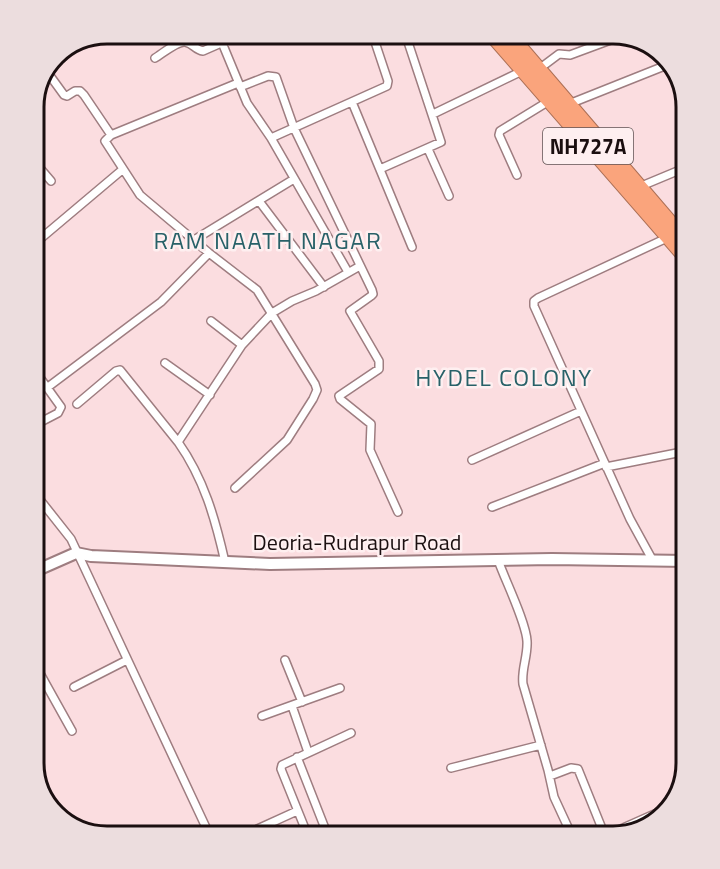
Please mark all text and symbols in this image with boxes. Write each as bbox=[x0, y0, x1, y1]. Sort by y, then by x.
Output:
road number: NH727A bbox=[543, 128, 633, 164]
district label: RAM NAATH NAGAR bbox=[154, 222, 382, 258]
district label: HYDEL COLONY bbox=[415, 359, 593, 395]
street label: Deoria-Rudrapur Road bbox=[253, 525, 461, 559]

